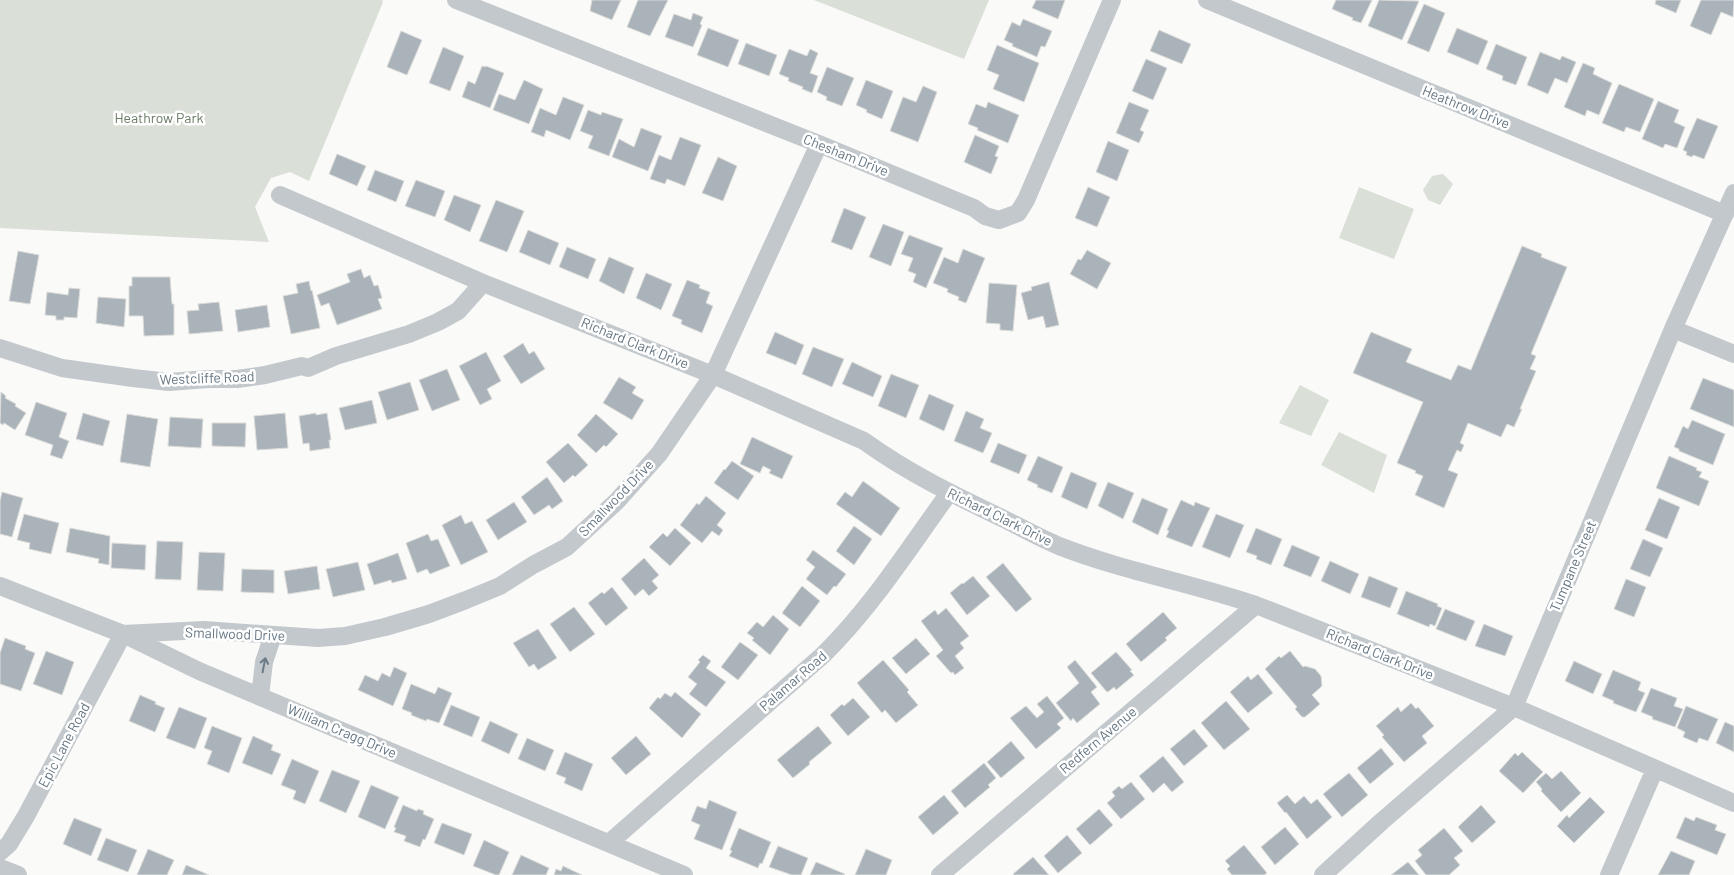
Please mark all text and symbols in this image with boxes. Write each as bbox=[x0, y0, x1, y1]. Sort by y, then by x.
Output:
street label: Heathrow Drive bbox=[1420, 81, 1512, 132]
park label: Heathrow Park bbox=[114, 109, 204, 126]
street label: Chesham Drive bbox=[801, 130, 891, 179]
street label: Richard Clark Drive bbox=[579, 313, 691, 372]
street label: Westcliffe Road bbox=[159, 367, 255, 388]
street label: Smallwood Drive bbox=[575, 456, 657, 540]
street label: Richard Clark Drive bbox=[945, 484, 1055, 549]
street label: Tumpane Street bbox=[1546, 518, 1599, 614]
street label: Smallwood Drive bbox=[185, 623, 285, 644]
street label: Richard Clark Drive bbox=[1324, 624, 1436, 683]
street label: Palamar Road bbox=[756, 647, 830, 714]
one-way arrow bbox=[260, 657, 270, 673]
street label: Epic Lane Road bbox=[34, 699, 93, 790]
street label: William Cragg Drive bbox=[285, 700, 399, 761]
street label: Redfern Avenue bbox=[1056, 702, 1140, 777]

